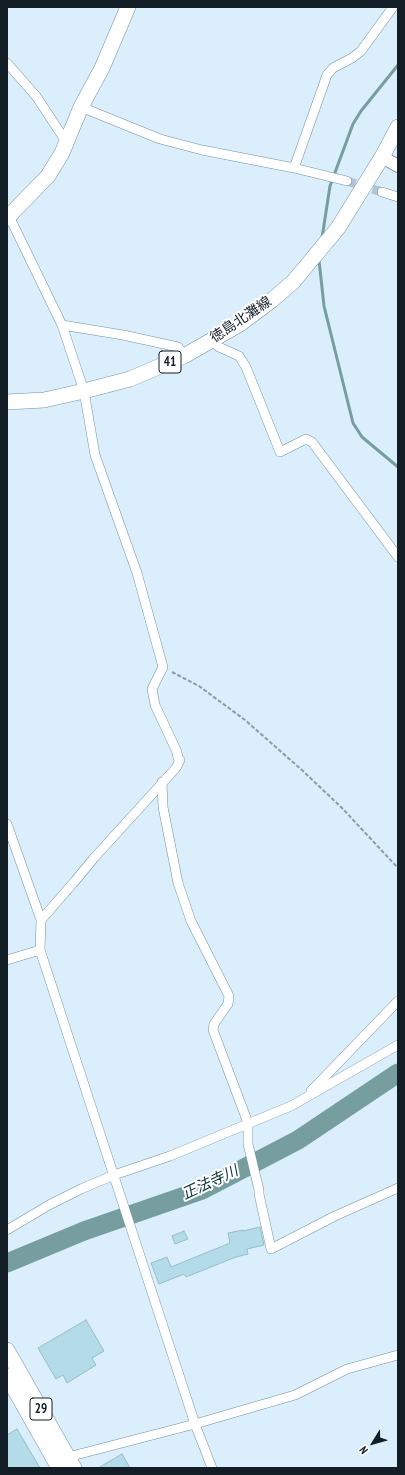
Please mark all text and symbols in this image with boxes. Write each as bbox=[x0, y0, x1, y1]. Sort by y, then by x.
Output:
street label: 徳島北灘線 bbox=[207, 293, 275, 347]
road number: 41 bbox=[159, 351, 181, 373]
water label: 正法寺川 bbox=[179, 1162, 241, 1204]
road number: 29 bbox=[30, 1398, 52, 1420]
north arrow bbox=[353, 1423, 393, 1463]
text: N bbox=[356, 1444, 371, 1457]

